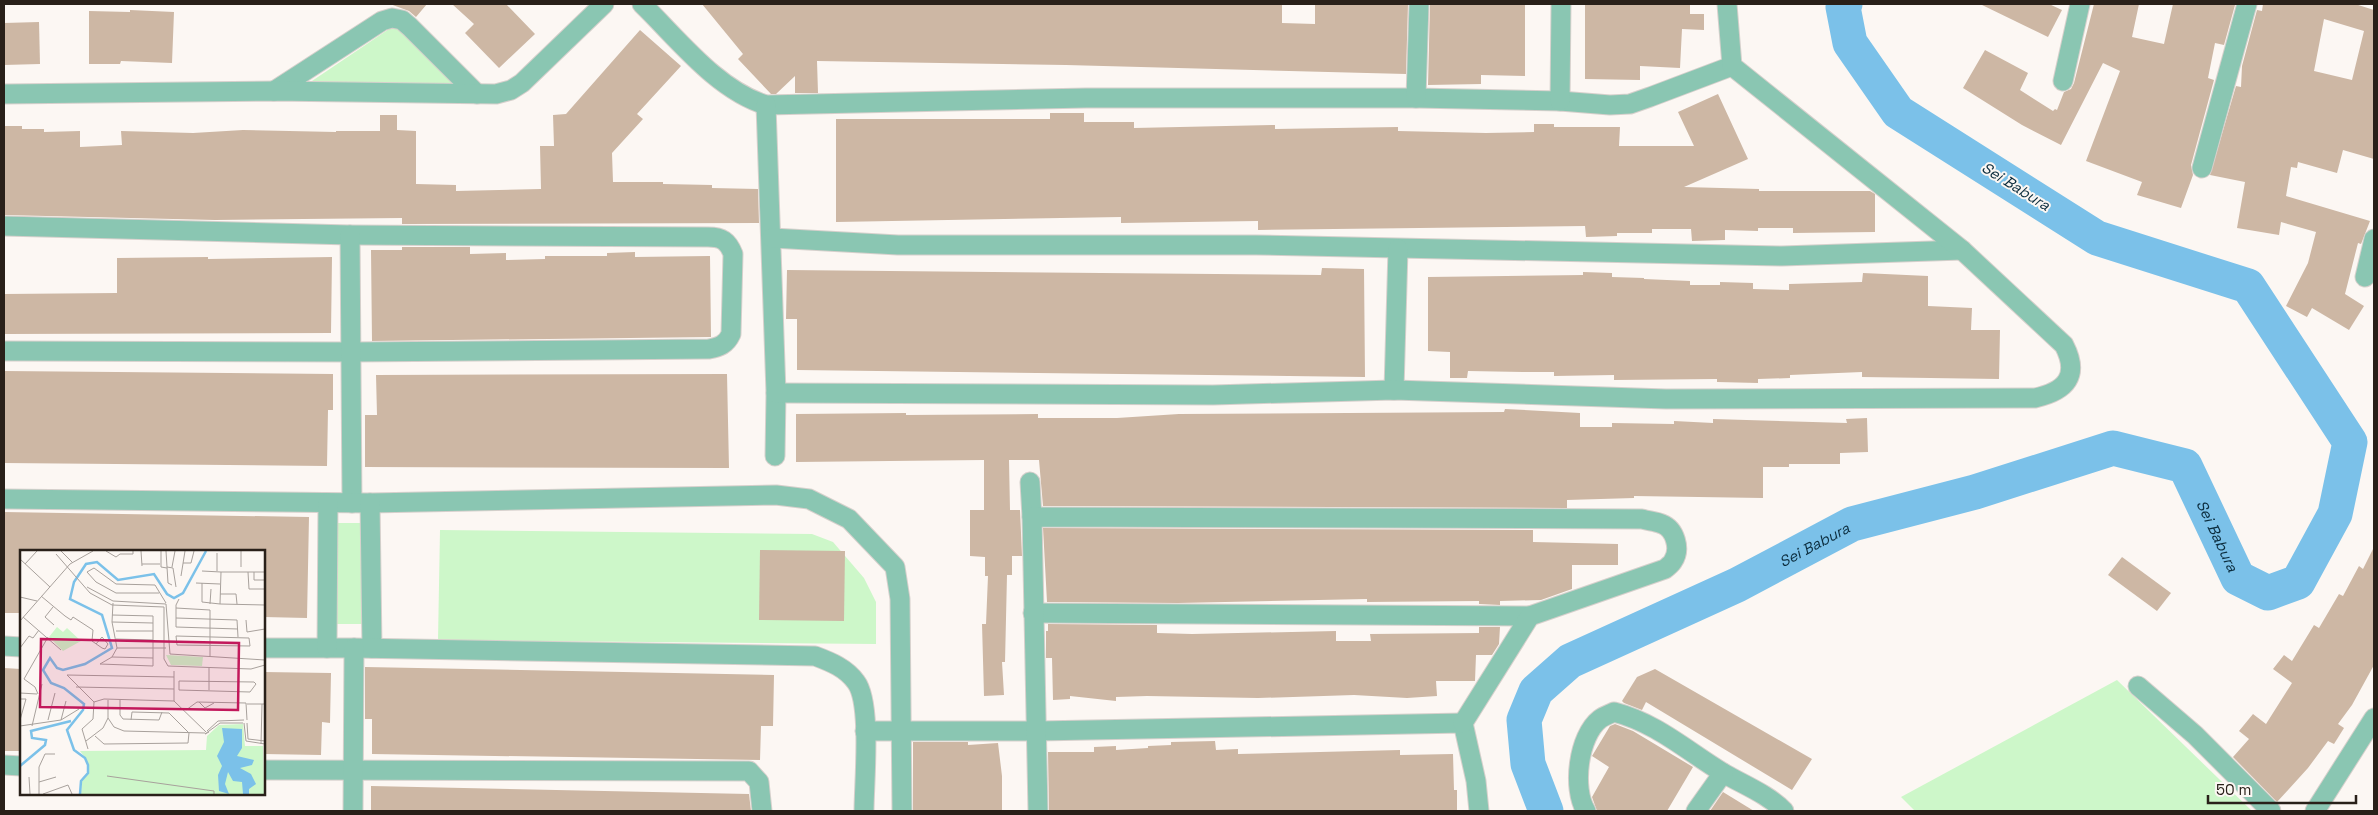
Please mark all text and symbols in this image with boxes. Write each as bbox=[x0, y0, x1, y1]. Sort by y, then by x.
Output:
water label: Sei Babura bbox=[1978, 158, 2054, 215]
water label: Sei Babura bbox=[2193, 497, 2243, 575]
water label: Sei Babura bbox=[1776, 517, 1853, 571]
inset map bbox=[20, 550, 265, 795]
scale bar bbox=[2208, 772, 2356, 804]
text: 50 m bbox=[2216, 780, 2251, 799]

